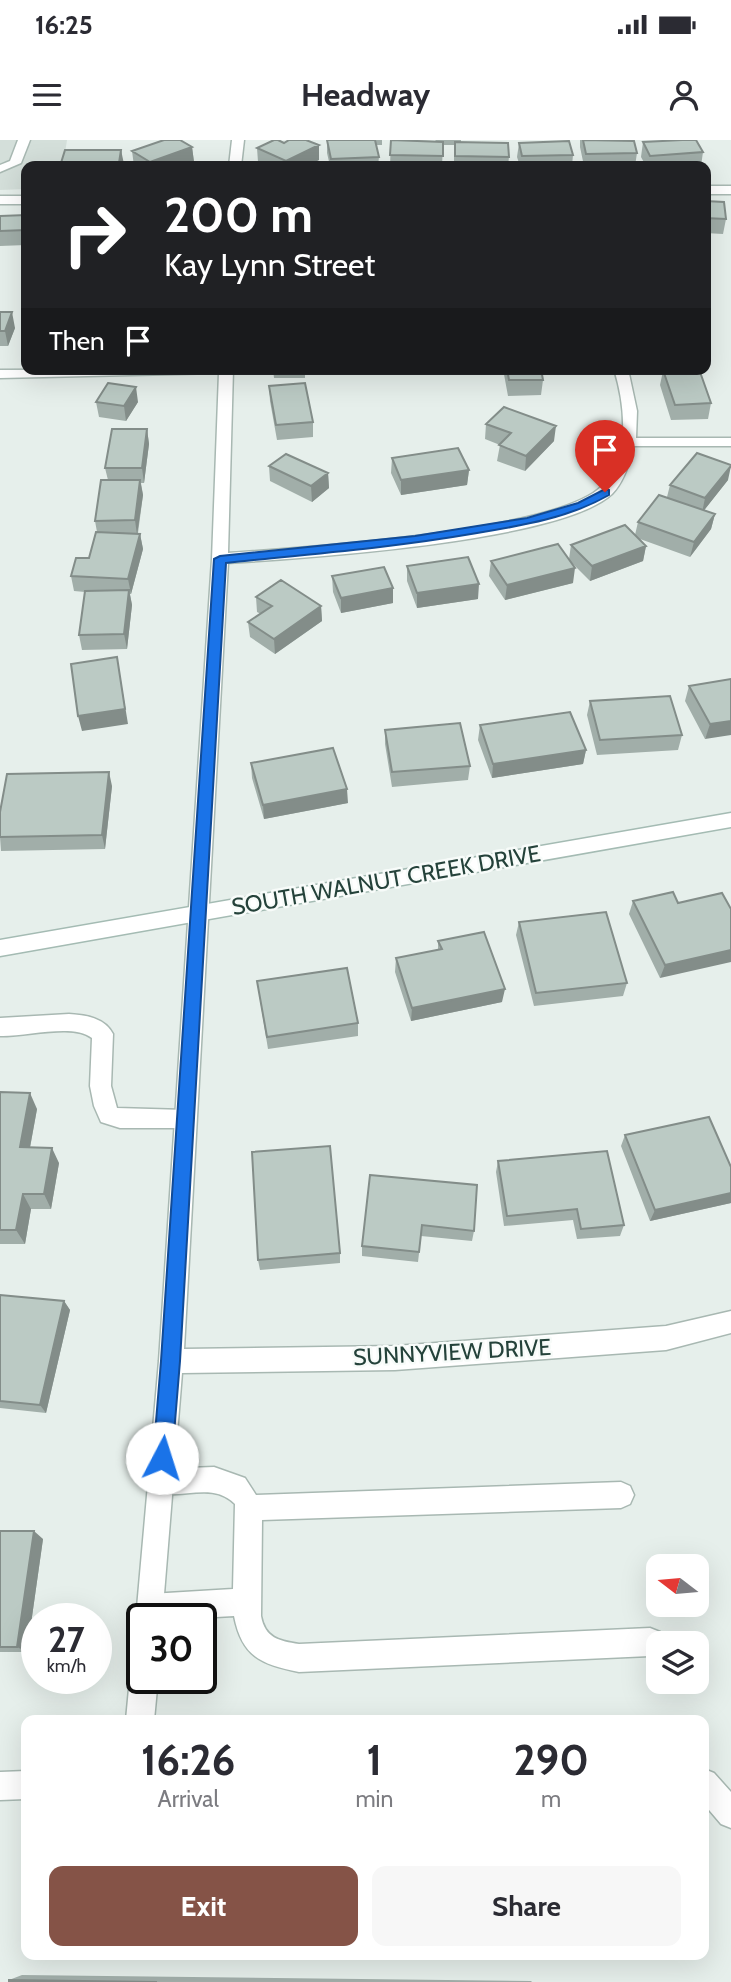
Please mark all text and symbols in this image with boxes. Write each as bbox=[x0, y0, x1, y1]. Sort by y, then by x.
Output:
text: 16:25 bbox=[35, 9, 93, 41]
text: Headway bbox=[301, 75, 430, 114]
icon: menu bbox=[28, 76, 66, 114]
icon: person bbox=[665, 76, 703, 114]
text: 200 m bbox=[164, 185, 313, 244]
icon: right bbox=[49, 189, 140, 280]
text: Kay Lynn Street bbox=[164, 245, 375, 284]
icon: arrive bbox=[119, 322, 157, 360]
text: Then bbox=[49, 325, 105, 357]
pin bbox=[575, 420, 635, 492]
icon: arrive bbox=[586, 431, 624, 469]
street label: SOUTH WALNUT CREEK DRIVE bbox=[229, 839, 543, 921]
street label: SUNNYVIEW DRIVE bbox=[352, 1333, 552, 1371]
position arrow bbox=[125, 1421, 199, 1495]
north arrow bbox=[646, 1554, 709, 1617]
map controls bbox=[646, 1554, 709, 1694]
speed limit sign: 30 bbox=[126, 1603, 217, 1694]
text: 27 bbox=[48, 1618, 85, 1661]
button: layers bbox=[646, 1631, 709, 1694]
text: km/h bbox=[47, 1655, 86, 1677]
text: 16:26 bbox=[141, 1734, 235, 1786]
text: 1 bbox=[367, 1734, 382, 1786]
text: 290 bbox=[513, 1734, 589, 1786]
text: Arrival bbox=[158, 1785, 219, 1813]
text: min bbox=[355, 1785, 393, 1813]
text: m bbox=[541, 1785, 561, 1813]
button: Exit bbox=[49, 1866, 358, 1946]
button: Share bbox=[372, 1866, 681, 1946]

